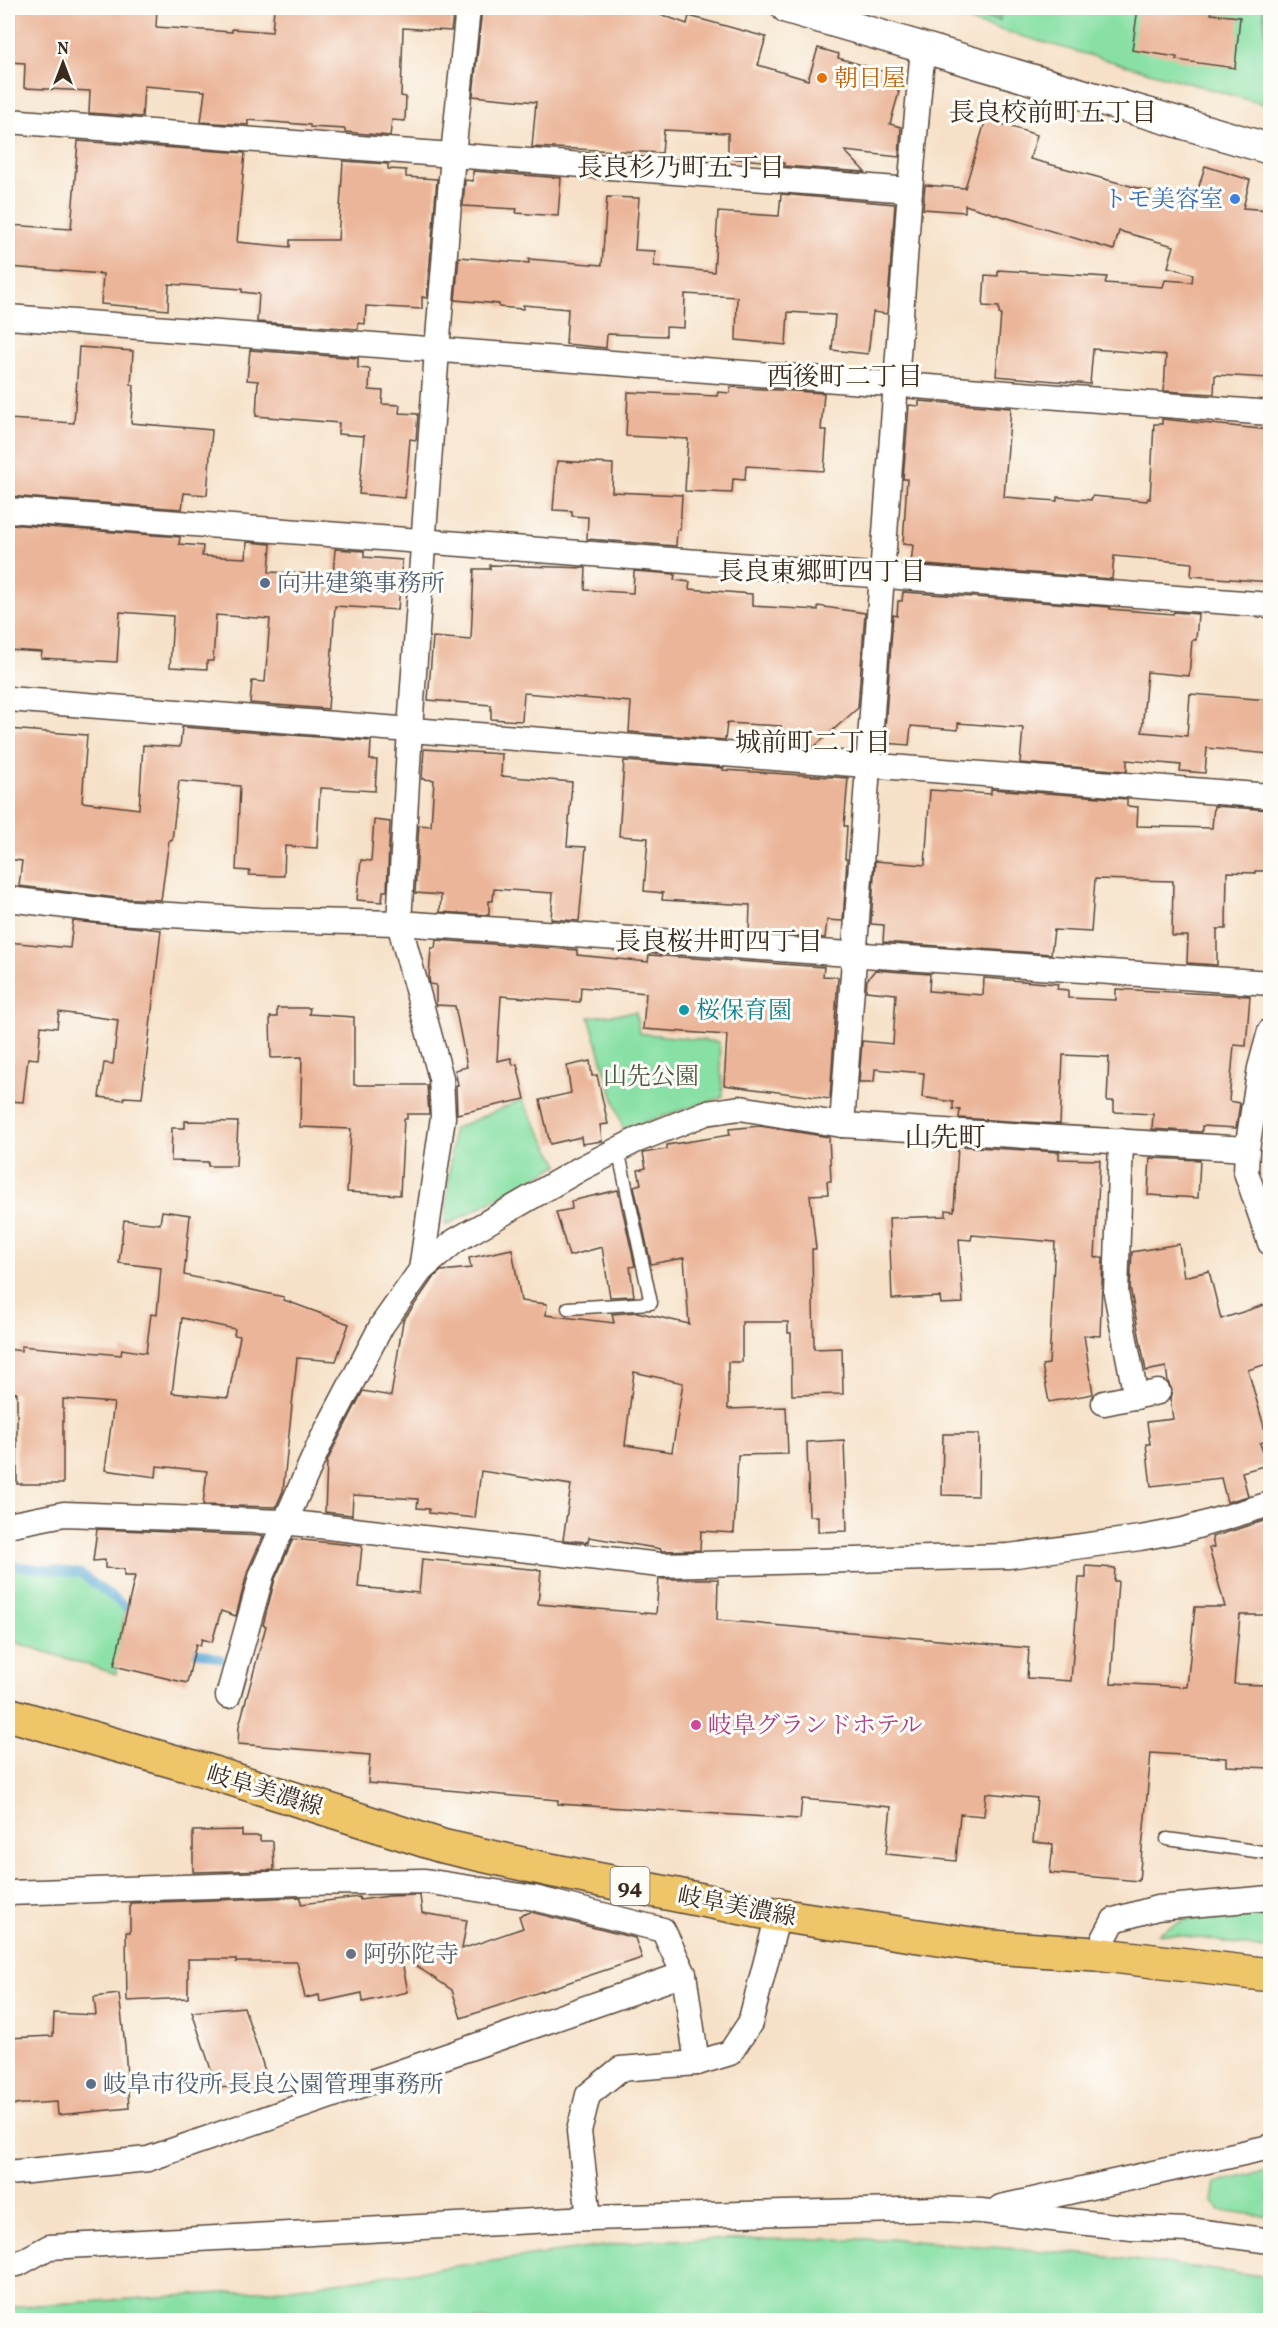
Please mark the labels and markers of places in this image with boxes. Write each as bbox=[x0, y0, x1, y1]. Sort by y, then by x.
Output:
place label: 朝日屋 bbox=[834, 63, 906, 97]
marker: 朝日屋 bbox=[815, 71, 829, 85]
place label: トモ美容室 bbox=[1103, 184, 1223, 218]
marker: トモ美容室 bbox=[1228, 192, 1242, 206]
place label: 向井建築事務所 bbox=[277, 568, 445, 602]
marker: 向井建築事務所 bbox=[258, 576, 272, 590]
place label: 桜保育園 bbox=[696, 995, 792, 1029]
marker: 桜保育園 bbox=[677, 1003, 691, 1017]
place label: 岐阜グランドホテル bbox=[708, 1710, 923, 1744]
marker: 岐阜グランドホテル bbox=[689, 1718, 703, 1732]
place label: 阿弥陀寺 bbox=[363, 1939, 459, 1973]
marker: 阿弥陀寺 bbox=[344, 1947, 358, 1961]
place label: 岐阜市役所 長良公園管理事務所 bbox=[103, 2069, 444, 2103]
marker: 岐阜市役所 長良公園管理事務所 bbox=[84, 2077, 98, 2091]

